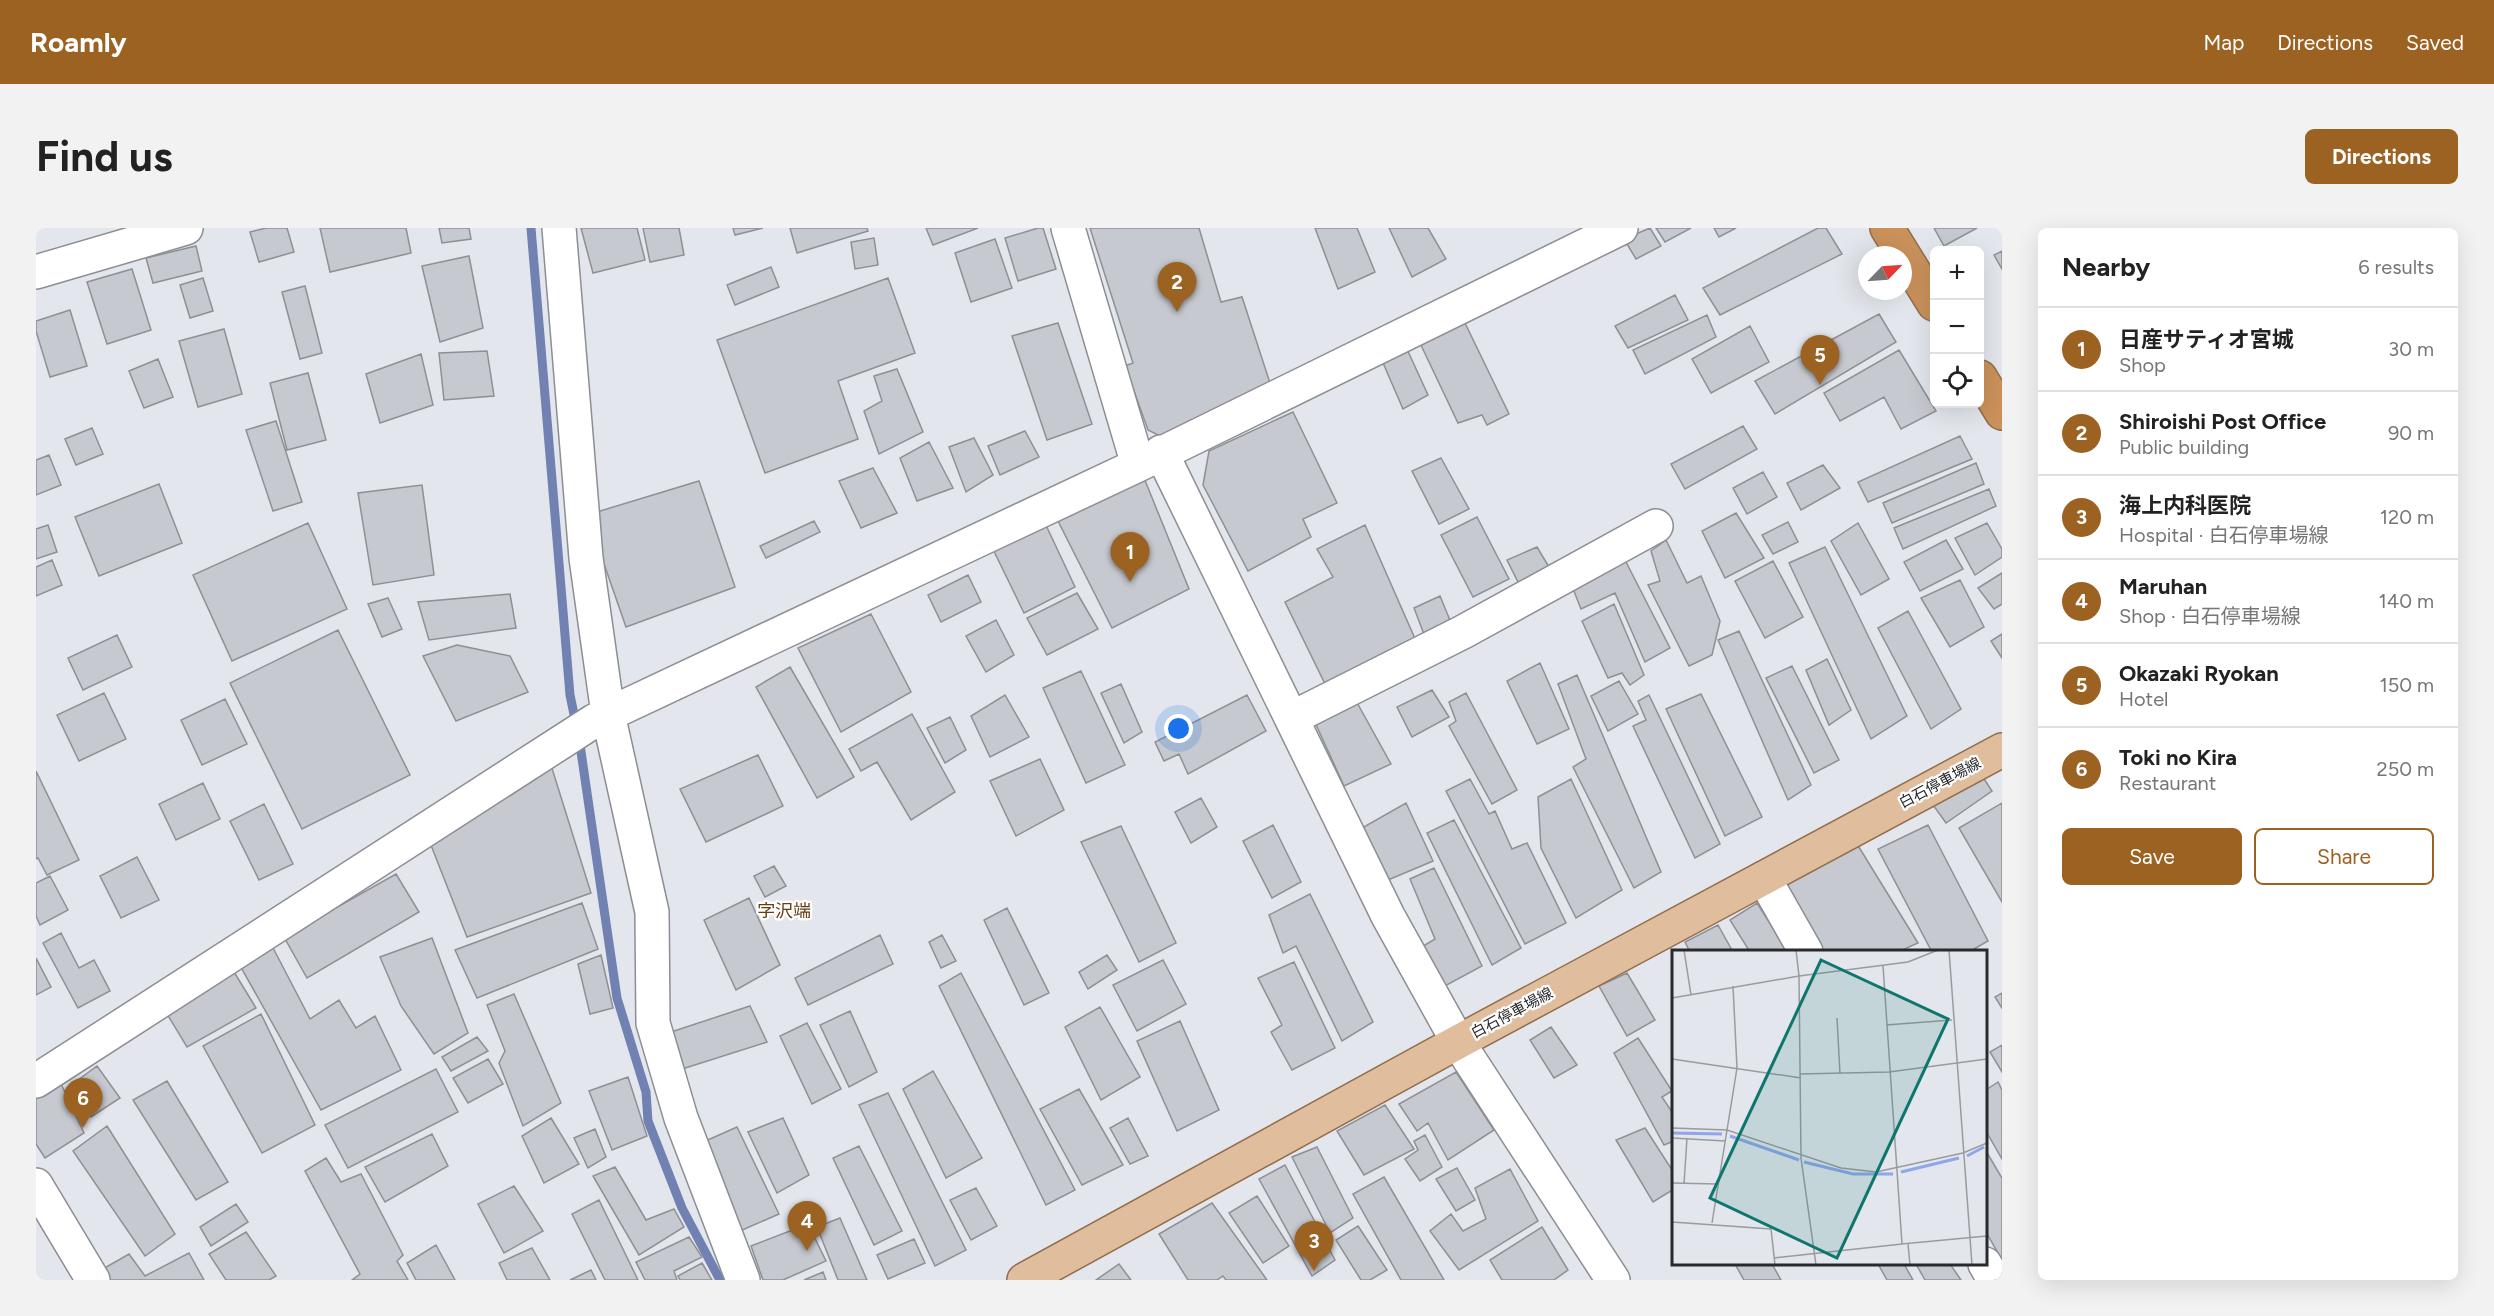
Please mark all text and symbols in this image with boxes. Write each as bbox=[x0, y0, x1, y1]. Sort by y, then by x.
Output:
text: Roamly bbox=[30, 25, 127, 59]
text: Map bbox=[2203, 30, 2244, 55]
text: Directions bbox=[2277, 30, 2373, 55]
text: Saved bbox=[2406, 30, 2464, 55]
button: Directions bbox=[2305, 129, 2458, 184]
text: Find us bbox=[36, 131, 173, 182]
north arrow bbox=[1858, 246, 1912, 300]
map controls bbox=[1930, 246, 1984, 408]
button: + bbox=[1930, 246, 1984, 300]
text: Nearby bbox=[2062, 251, 2150, 283]
text: 6 results bbox=[2358, 255, 2434, 279]
pin: 2 bbox=[1158, 262, 1196, 312]
button: − bbox=[1930, 300, 1984, 354]
text: 日産サティオ宮城 bbox=[2119, 326, 2294, 353]
pin: 5 bbox=[1800, 336, 1840, 385]
text: 1 bbox=[2077, 337, 2086, 361]
text: 30 m bbox=[2388, 337, 2434, 361]
text: Shop bbox=[2119, 353, 2166, 377]
button: locate bbox=[1930, 354, 1984, 408]
text: Shiroishi Post Office bbox=[2119, 408, 2326, 435]
text: 2 bbox=[2076, 421, 2087, 445]
text: 90 m bbox=[2388, 421, 2434, 445]
text: Public building bbox=[2119, 435, 2249, 459]
text: 海上内科医院 bbox=[2119, 492, 2251, 519]
text: 3 bbox=[2076, 505, 2087, 529]
text: 120 m bbox=[2380, 505, 2434, 529]
text: Hospital · 白石停車場線 bbox=[2119, 523, 2328, 547]
pin: 1 bbox=[1110, 532, 1150, 582]
text: Maruhan bbox=[2119, 573, 2207, 600]
text: 4 bbox=[2075, 589, 2088, 613]
text: 140 m bbox=[2379, 589, 2434, 613]
text: Shop · 白石停車場線 bbox=[2119, 604, 2301, 628]
text: Okazaki Ryokan bbox=[2119, 660, 2279, 687]
text: 5 bbox=[2076, 673, 2087, 697]
text: 150 m bbox=[2379, 673, 2434, 697]
text: Hotel bbox=[2119, 687, 2168, 711]
your location bbox=[1164, 714, 1193, 743]
text: Toki no Kira bbox=[2119, 744, 2237, 771]
street label: 白石停車場線 bbox=[1896, 754, 1984, 812]
text: 6 bbox=[2076, 757, 2087, 781]
text: 250 m bbox=[2377, 757, 2434, 781]
text: Restaurant bbox=[2119, 771, 2216, 795]
button: Save bbox=[2062, 828, 2242, 885]
button: Share bbox=[2254, 828, 2434, 885]
district label: 字沢端 bbox=[757, 900, 811, 922]
inset map bbox=[1672, 950, 1987, 1265]
street label: 白石停車場線 bbox=[1468, 984, 1556, 1042]
pin: 6 bbox=[64, 1078, 102, 1128]
pin: 4 bbox=[788, 1202, 826, 1251]
pin: 3 bbox=[1294, 1222, 1334, 1271]

